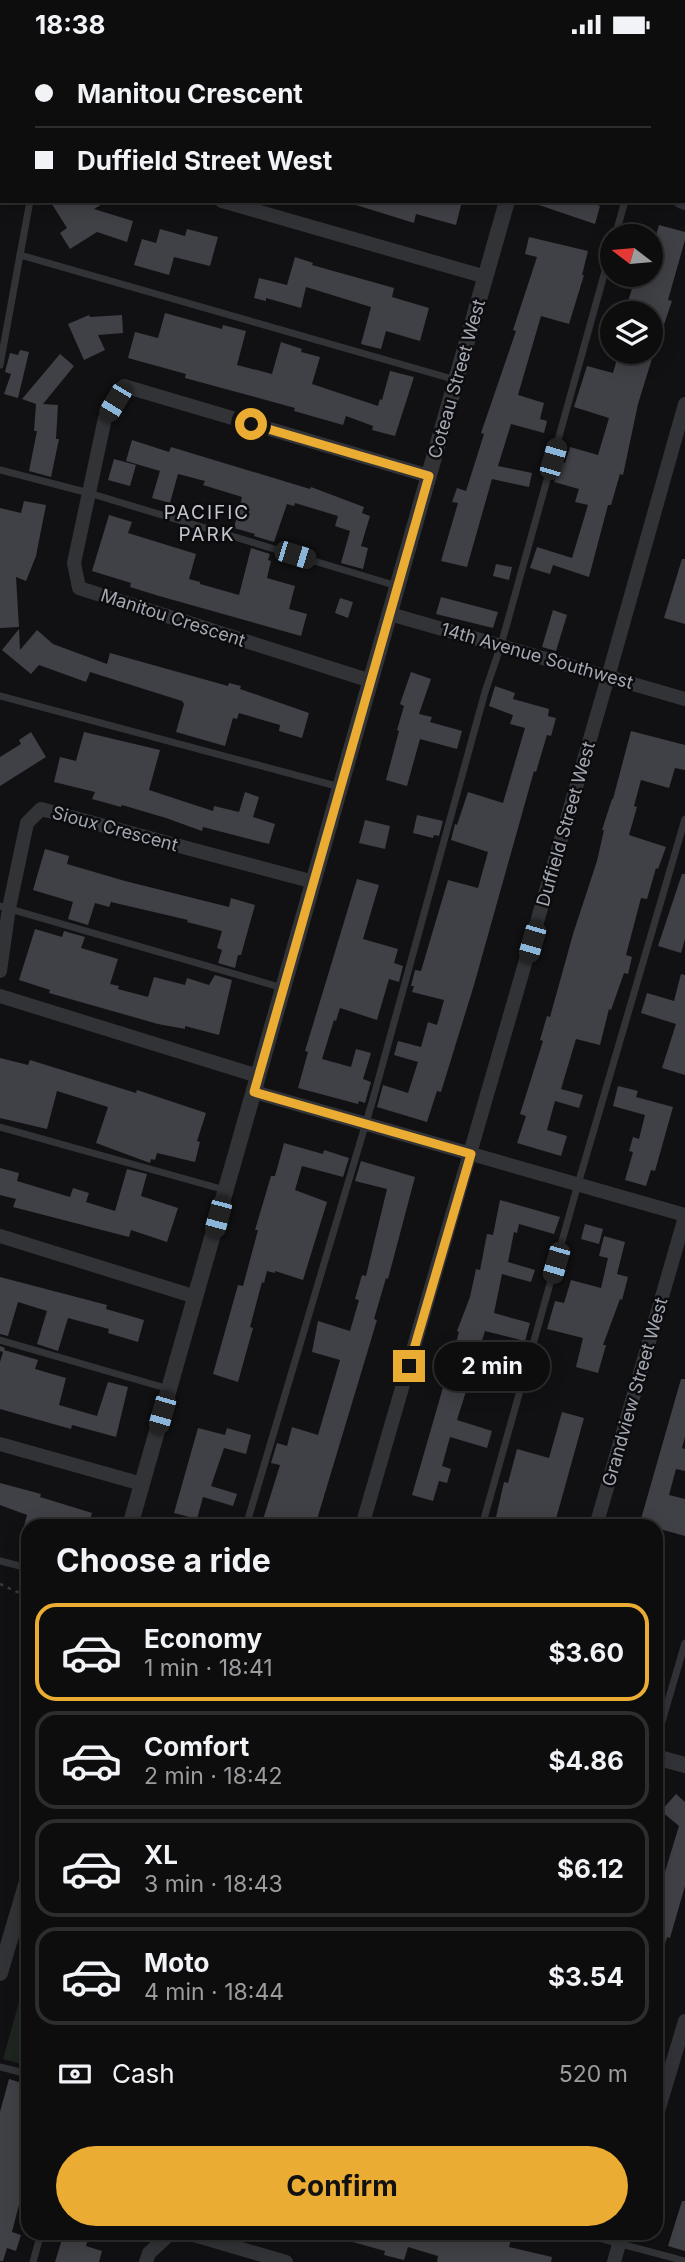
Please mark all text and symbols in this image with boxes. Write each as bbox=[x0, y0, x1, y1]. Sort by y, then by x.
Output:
text: 18:38 bbox=[35, 9, 106, 40]
text: Manitou Crescent bbox=[77, 78, 303, 109]
text: Duffield Street West bbox=[77, 145, 332, 176]
north arrow bbox=[600, 224, 663, 287]
map controls bbox=[600, 224, 663, 364]
street label: Coteau Street West bbox=[424, 297, 489, 461]
button: layers bbox=[600, 301, 663, 364]
car bbox=[96, 379, 135, 425]
route start bbox=[235, 408, 267, 440]
car bbox=[538, 436, 569, 482]
district label: PACIFIC PARK bbox=[164, 501, 250, 546]
car bbox=[272, 539, 319, 571]
street label: Manitou Crescent bbox=[98, 584, 248, 651]
street label: 14th Avenue Southwest bbox=[439, 618, 636, 693]
street label: Duffield Street West bbox=[532, 739, 599, 909]
street label: Sioux Crescent bbox=[50, 802, 180, 855]
car bbox=[517, 919, 548, 965]
car bbox=[203, 1194, 234, 1240]
car bbox=[541, 1240, 572, 1286]
street label: Grandview Street West bbox=[598, 1295, 672, 1489]
callout: 2 min bbox=[434, 1341, 549, 1391]
route end bbox=[393, 1350, 425, 1382]
text: 2 min bbox=[461, 1352, 523, 1380]
car bbox=[147, 1390, 178, 1436]
text: Choose a ride bbox=[56, 1541, 271, 1580]
icon: car bbox=[60, 1621, 123, 1684]
text: Economy bbox=[144, 1623, 262, 1654]
text: $3.60 bbox=[548, 1637, 624, 1668]
text: 1 min · 18:41 bbox=[144, 1654, 273, 1682]
icon: car bbox=[60, 1729, 123, 1792]
text: Comfort bbox=[144, 1731, 249, 1762]
text: $4.86 bbox=[549, 1745, 624, 1776]
text: 2 min · 18:42 bbox=[144, 1762, 282, 1790]
icon: car bbox=[60, 1837, 123, 1900]
text: XL bbox=[144, 1839, 178, 1870]
text: $6.12 bbox=[557, 1853, 624, 1884]
text: 3 min · 18:43 bbox=[144, 1870, 283, 1898]
icon: car bbox=[60, 1945, 123, 2008]
text: Moto bbox=[144, 1947, 209, 1978]
text: $3.54 bbox=[548, 1961, 624, 1992]
text: 4 min · 18:44 bbox=[144, 1978, 284, 2006]
icon: cash bbox=[56, 2055, 94, 2093]
text: Cash bbox=[112, 2058, 175, 2089]
text: 520 m bbox=[559, 2060, 628, 2088]
button: Confirm bbox=[56, 2146, 628, 2226]

